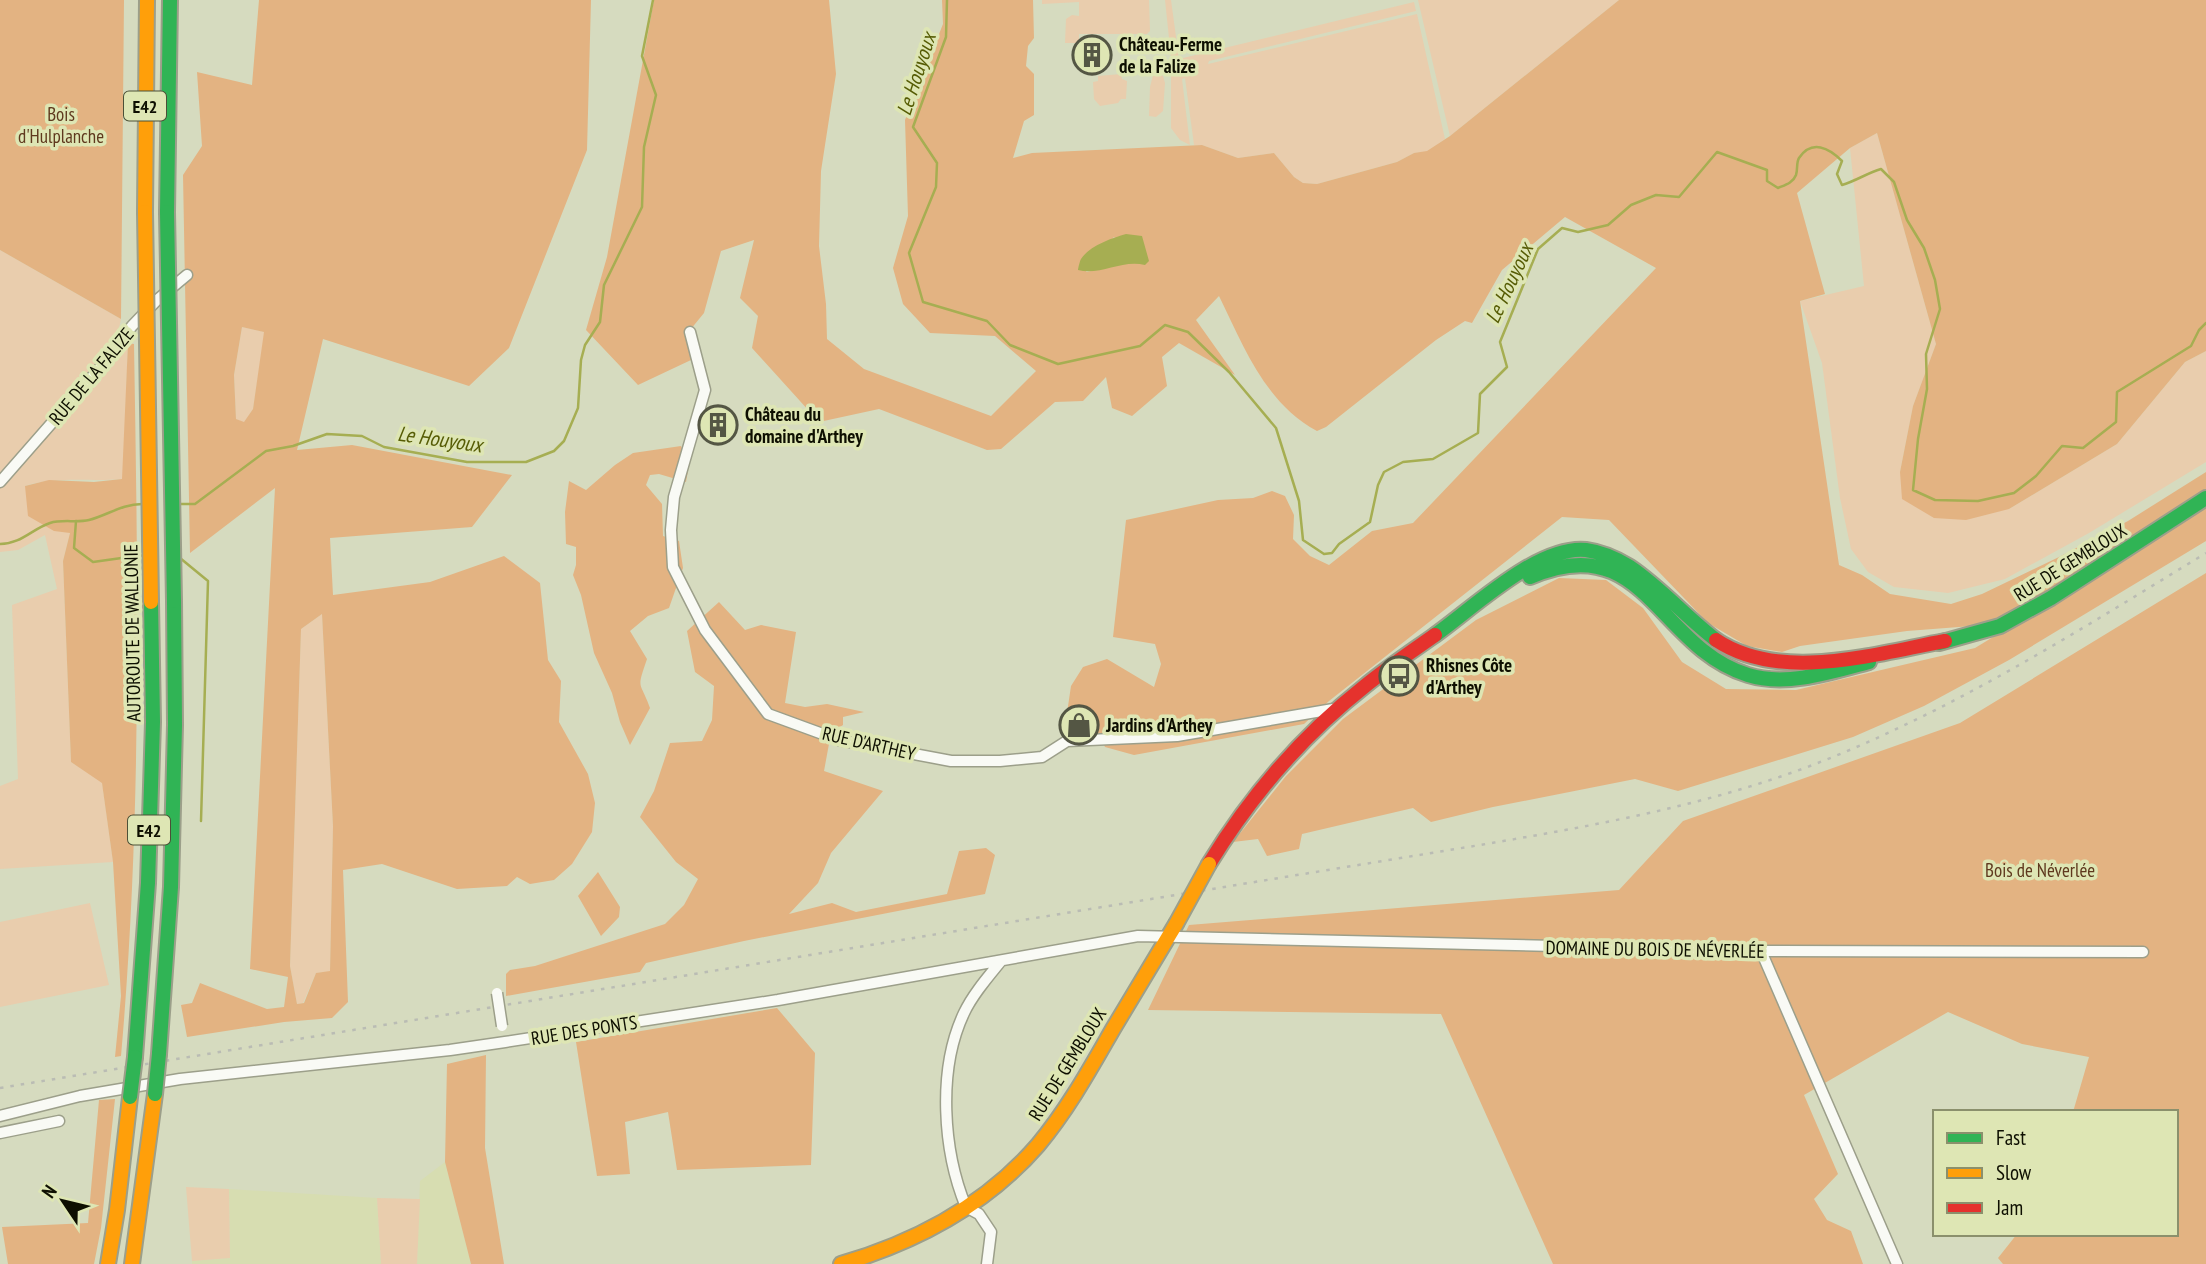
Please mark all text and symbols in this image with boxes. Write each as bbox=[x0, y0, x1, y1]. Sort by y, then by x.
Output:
water label: Le Houyoux bbox=[890, 27, 943, 119]
place label: Château-Ferme de la Falize bbox=[1119, 32, 1222, 78]
building icon: Château-Ferme de la Falize bbox=[1071, 34, 1113, 76]
road number: E42 bbox=[124, 92, 166, 120]
park label: Bois d'Hulplanche bbox=[18, 102, 104, 148]
water label: Le Houyoux bbox=[1479, 237, 1540, 327]
street label: RUE DE LA FALIZE bbox=[43, 323, 139, 429]
place label: Château du domaine d'Arthey bbox=[745, 402, 863, 448]
building icon: Château du domaine d'Arthey bbox=[697, 404, 739, 446]
water label: Le Houyoux bbox=[396, 420, 486, 459]
street label: RUE DE GEMBLOUX bbox=[2009, 518, 2131, 606]
street label: AUTOROUTE DE WALLONIE bbox=[118, 544, 146, 722]
place label: Rhisnes Côte d'Arthey bbox=[1426, 653, 1512, 699]
bus stop icon: Rhisnes Côte d'Arthey bbox=[1378, 655, 1420, 697]
shop icon: Jardins d'Arthey bbox=[1058, 704, 1100, 746]
place label: Jardins d'Arthey bbox=[1105, 713, 1213, 737]
street label: RUE D'ARTHEY bbox=[820, 721, 918, 765]
road number: E42 bbox=[128, 816, 170, 844]
park label: Bois de Néverlée bbox=[1985, 858, 2095, 882]
street label: DOMAINE DU BOIS DE NÉVERLÉE bbox=[1545, 935, 1765, 963]
street label: RUE DE GEMBLOUX bbox=[1023, 1003, 1111, 1125]
street label: RUE DES PONTS bbox=[529, 1010, 639, 1050]
legend bbox=[1933, 1110, 2178, 1236]
text: Fast bbox=[1996, 1124, 2026, 1151]
text: Slow bbox=[1996, 1159, 2032, 1186]
north arrow bbox=[28, 1166, 98, 1236]
text: N bbox=[36, 1180, 62, 1202]
text: Jam bbox=[1995, 1194, 2023, 1221]

